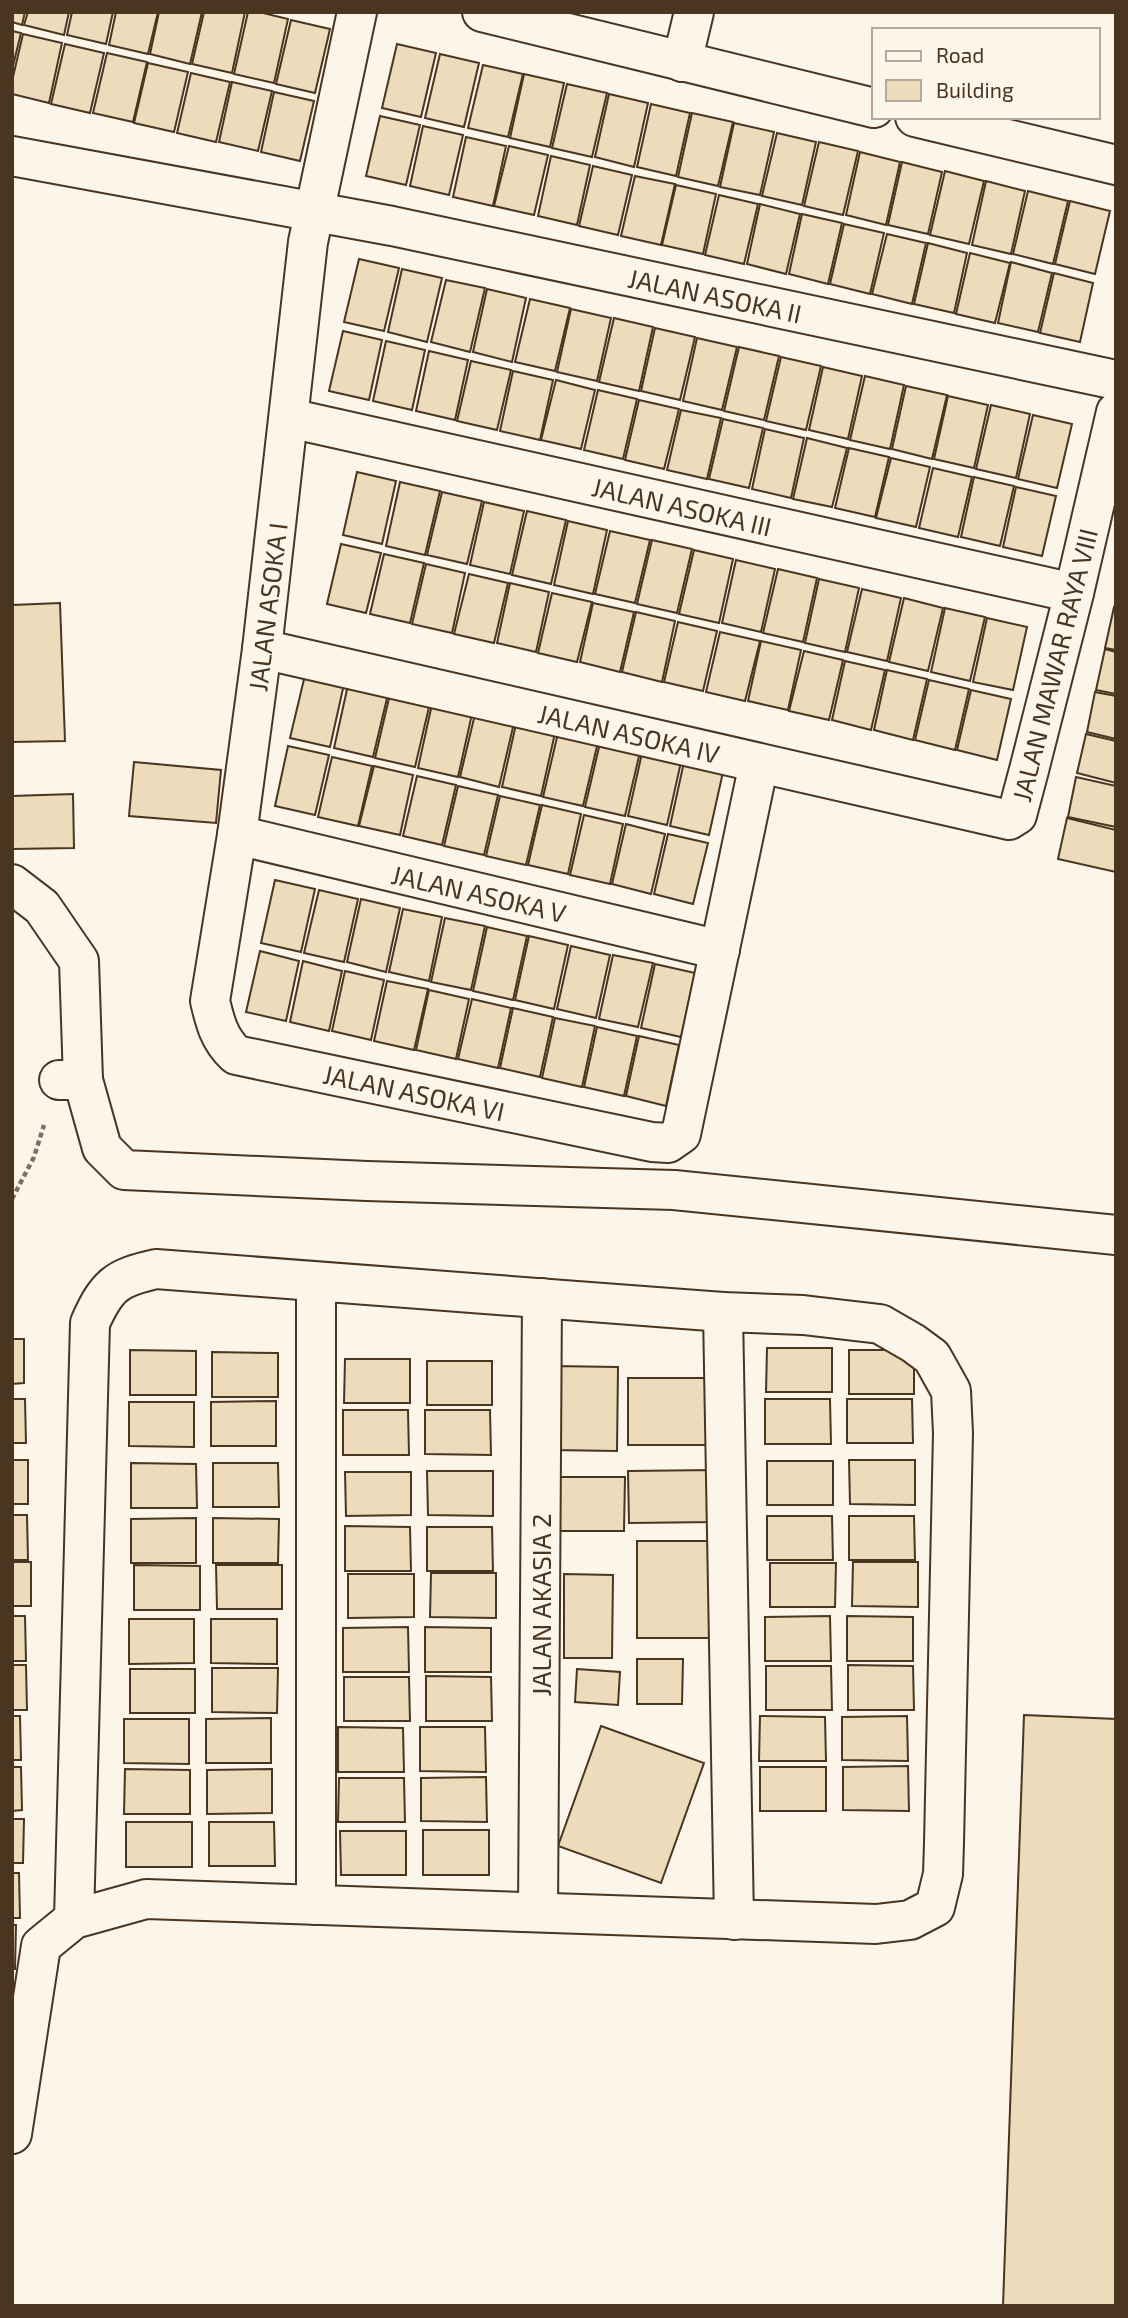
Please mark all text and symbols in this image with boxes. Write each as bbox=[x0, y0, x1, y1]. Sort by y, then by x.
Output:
legend bbox=[872, 28, 1100, 119]
text: Road bbox=[936, 42, 984, 67]
text: Building bbox=[936, 77, 1014, 102]
street label: JALAN ASOKA II bbox=[625, 261, 805, 329]
street label: JALAN ASOKA III bbox=[589, 470, 775, 542]
street label: JALAN ASOKA I bbox=[241, 521, 293, 693]
street label: JALAN MAWAR RAYA VIII bbox=[1005, 525, 1103, 805]
street label: JALAN ASOKA IV bbox=[535, 697, 723, 769]
street label: JALAN ASOKA V bbox=[389, 858, 569, 928]
street label: JALAN ASOKA VI bbox=[320, 1058, 508, 1126]
street label: JALAN AKASIA 2 bbox=[525, 1513, 556, 1697]

